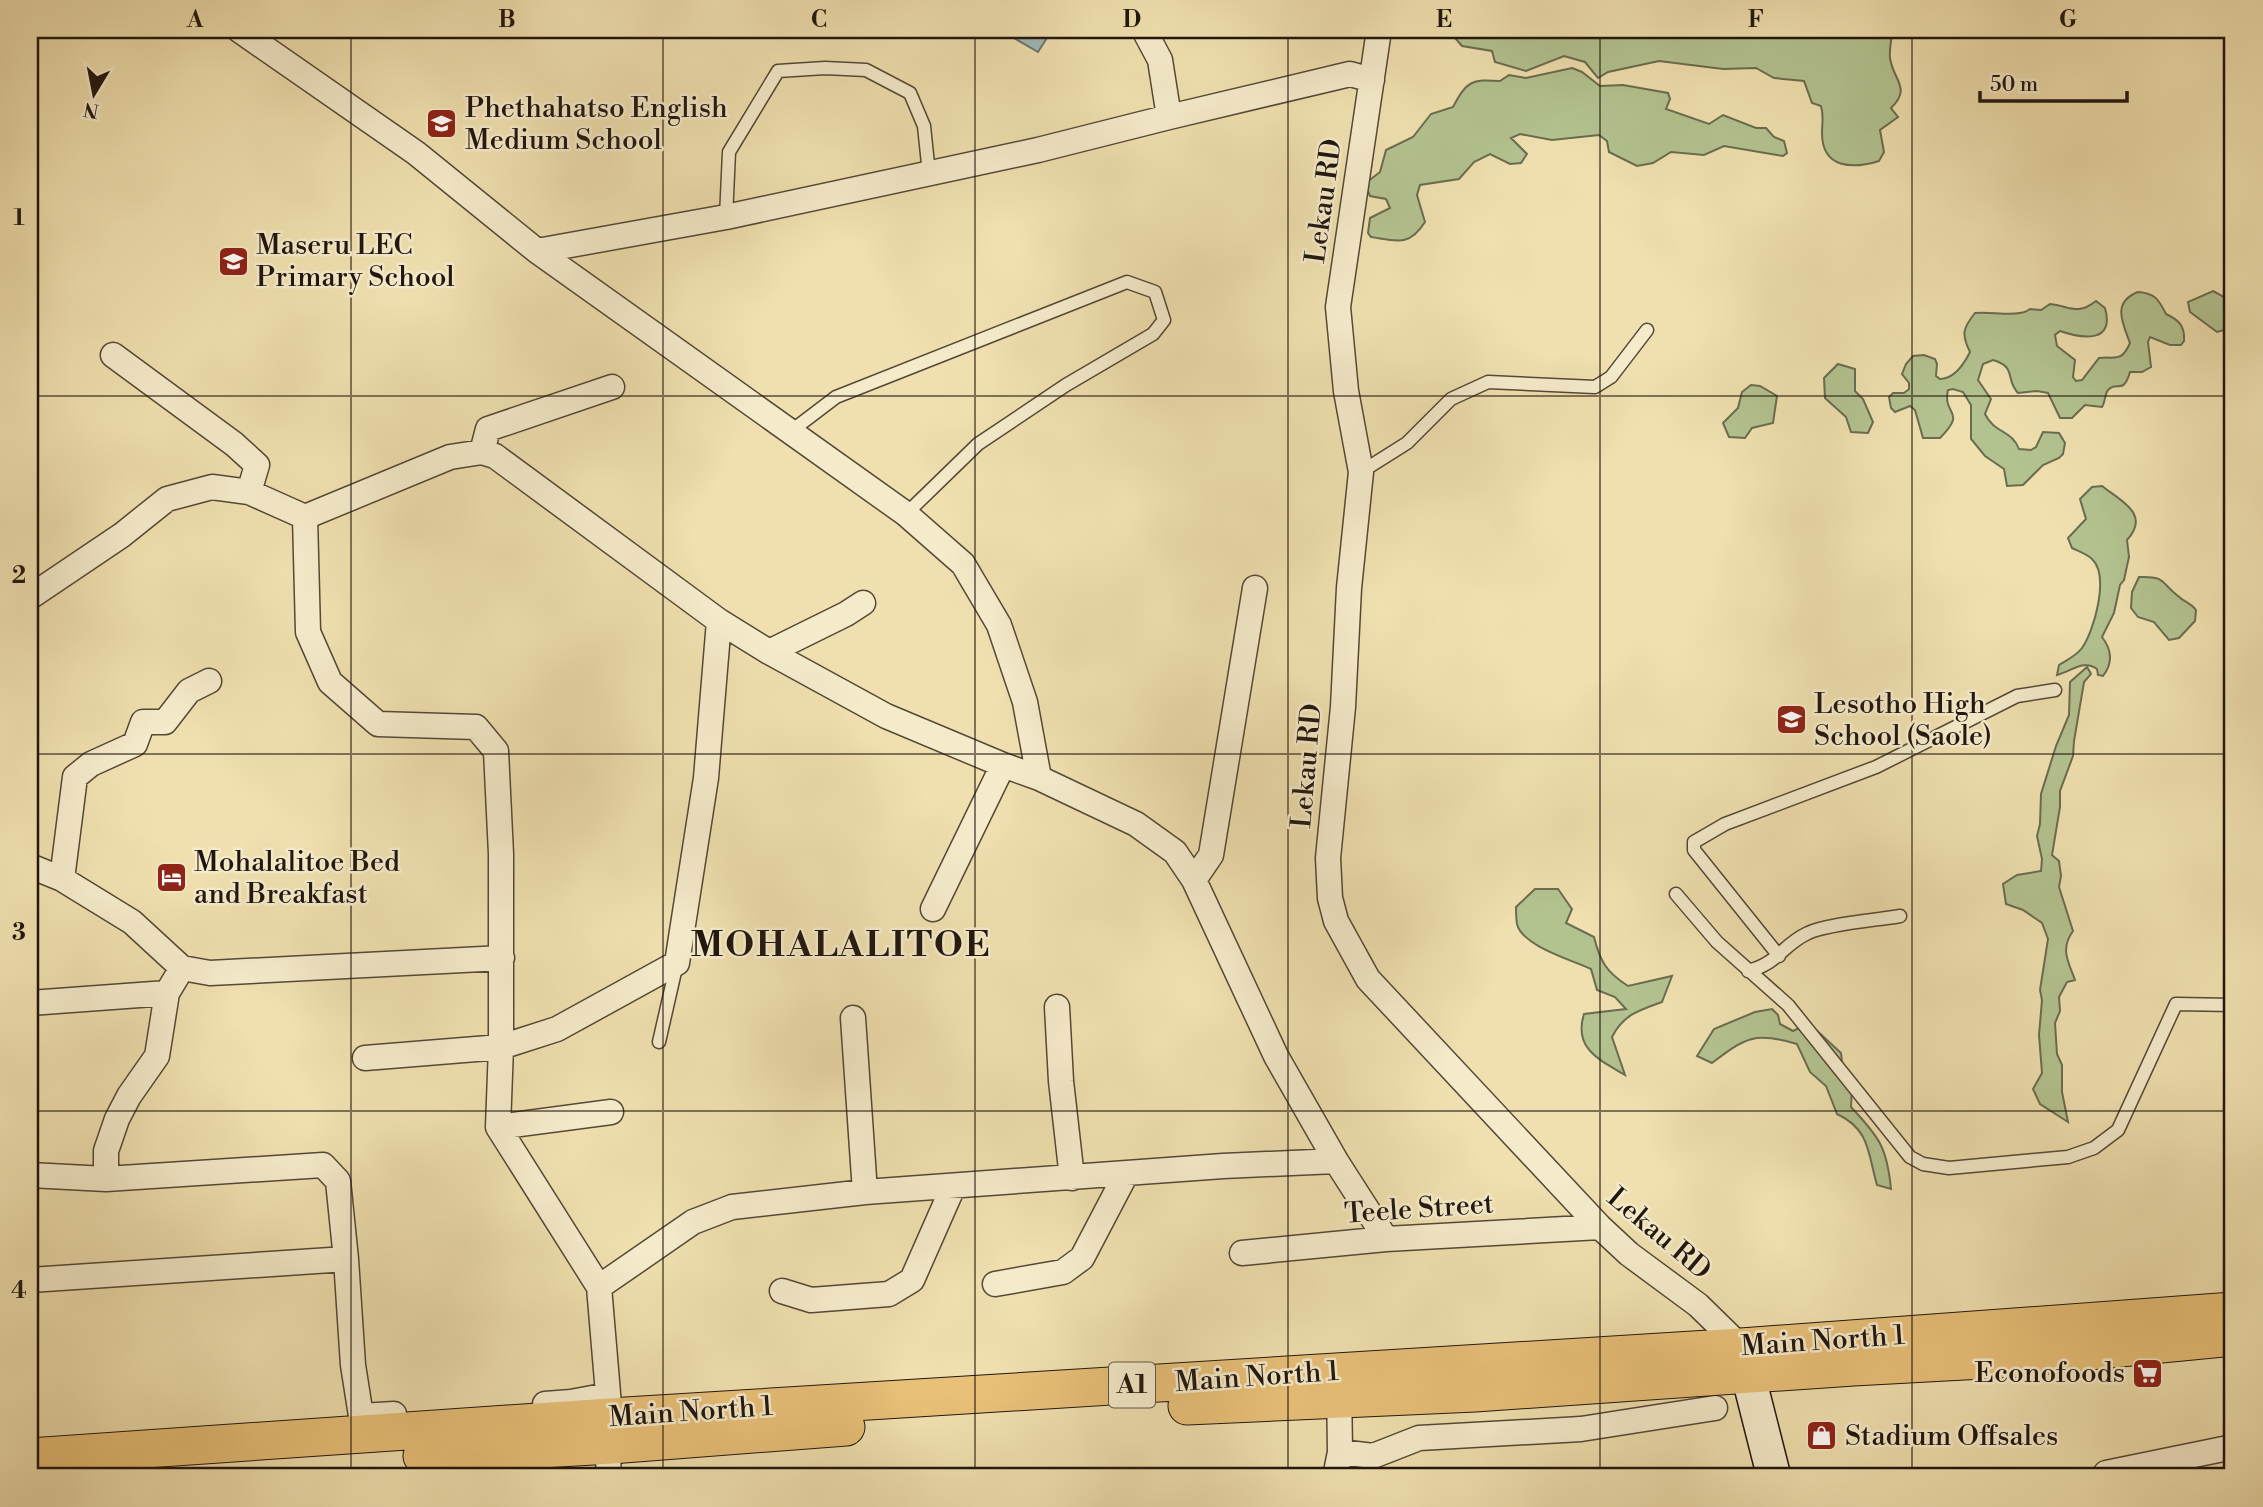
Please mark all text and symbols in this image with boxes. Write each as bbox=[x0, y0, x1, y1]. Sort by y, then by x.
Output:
text: A bbox=[186, 6, 204, 34]
text: B bbox=[498, 6, 516, 34]
text: C bbox=[811, 6, 827, 34]
text: D bbox=[1123, 6, 1141, 34]
text: E bbox=[1436, 6, 1452, 34]
text: F bbox=[1748, 6, 1764, 34]
text: G bbox=[2059, 6, 2077, 34]
north arrow bbox=[60, 60, 130, 130]
scale bar bbox=[1980, 60, 2126, 104]
text: 50 m bbox=[1990, 72, 2038, 98]
place label: Phethahatso English Medium School bbox=[465, 91, 728, 158]
text: N bbox=[82, 97, 101, 123]
school or university icon: Phethahatso English Medium School bbox=[425, 107, 459, 141]
street label: Lekau RD bbox=[1298, 137, 1350, 265]
text: 1 bbox=[13, 204, 25, 232]
place label: Maseru LEC Primary School bbox=[256, 228, 455, 295]
school or university icon: Maseru LEC Primary School bbox=[216, 244, 250, 278]
text: 2 bbox=[12, 562, 26, 590]
place label: Lesotho High School (Saole) bbox=[1814, 687, 1992, 754]
street label: Lekau RD bbox=[1284, 702, 1330, 830]
school or university icon: Lesotho High School (Saole) bbox=[1774, 703, 1808, 737]
place label: Mohalalitoe Bed and Breakfast bbox=[194, 845, 400, 912]
hotel icon: Mohalalitoe Bed and Breakfast bbox=[154, 861, 188, 895]
text: 3 bbox=[12, 919, 26, 947]
district label: MOHALALITOE bbox=[691, 924, 991, 967]
street label: Lekau RD bbox=[1600, 1180, 1718, 1288]
street label: Teele Street bbox=[1343, 1186, 1495, 1232]
text: 4 bbox=[11, 1277, 27, 1305]
street label: Main North 1 bbox=[1740, 1318, 1906, 1364]
street label: Main North 1 bbox=[1174, 1354, 1340, 1400]
place label: Econofoods bbox=[1975, 1356, 2125, 1391]
supermarket icon: Econofoods bbox=[2131, 1356, 2165, 1390]
road number: A1 bbox=[1109, 1362, 1155, 1408]
street label: Main North 1 bbox=[608, 1389, 774, 1435]
shop icon: Stadium Offsales bbox=[1805, 1419, 1839, 1453]
place label: Stadium Offsales bbox=[1845, 1419, 2058, 1454]

